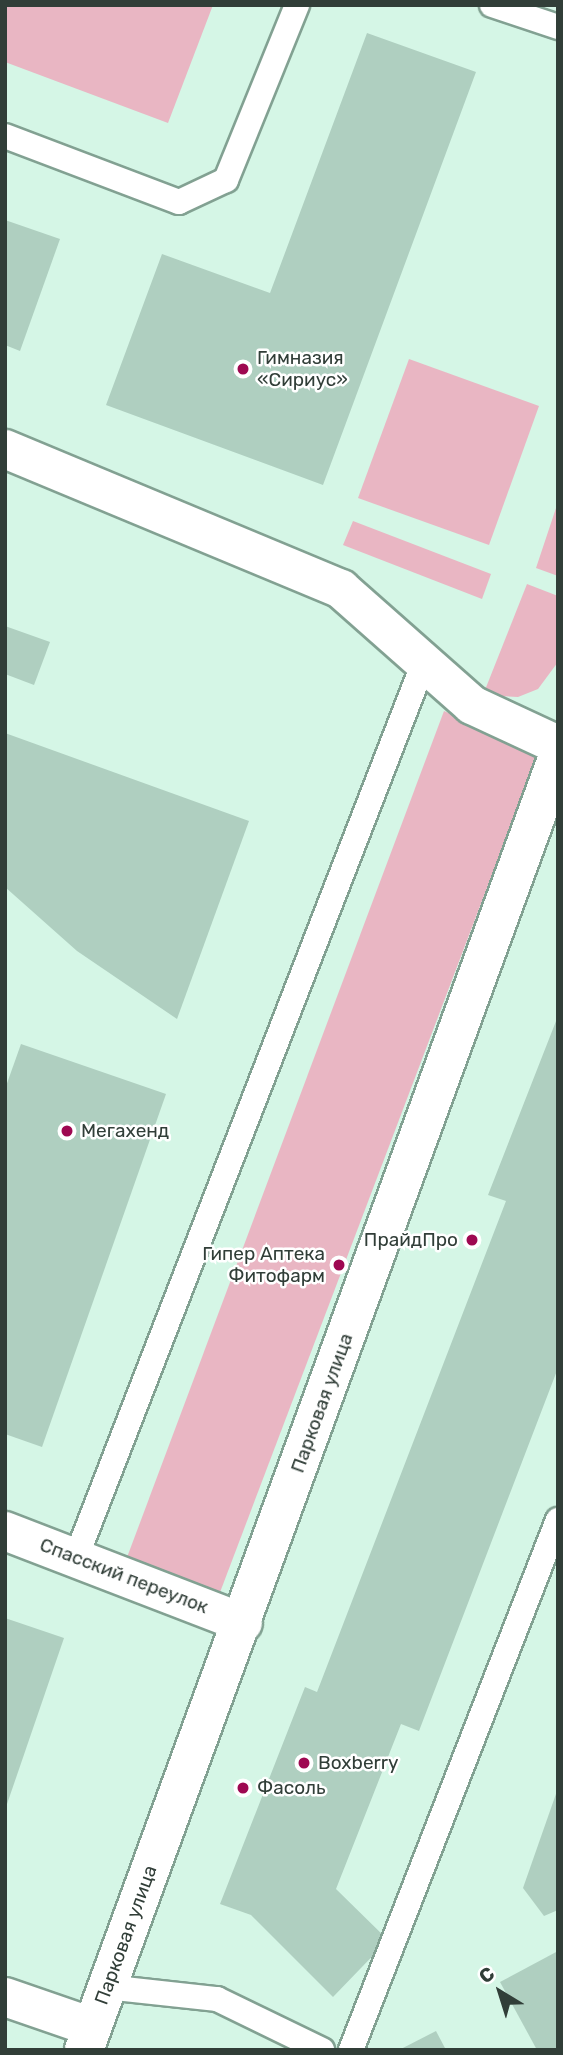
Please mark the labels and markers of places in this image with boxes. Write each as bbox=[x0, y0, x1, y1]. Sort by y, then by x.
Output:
place label: Гимназия «Сириус» bbox=[257, 347, 348, 391]
marker: Гимназия «Сириус» bbox=[235, 361, 251, 377]
place label: Мегахенд bbox=[81, 1120, 169, 1142]
marker: Мегахенд bbox=[59, 1123, 75, 1139]
place label: ПрайдПро bbox=[364, 1229, 458, 1251]
marker: ПрайдПро bbox=[464, 1232, 480, 1248]
place label: Гипер Аптека Фитофарм bbox=[202, 1243, 325, 1287]
marker: Гипер Аптека Фитофарм bbox=[331, 1257, 347, 1273]
place label: Boxberry bbox=[318, 1752, 398, 1774]
marker: Boxberry bbox=[296, 1755, 312, 1771]
place label: Фасоль bbox=[257, 1777, 326, 1799]
marker: Фасоль bbox=[235, 1780, 251, 1796]

